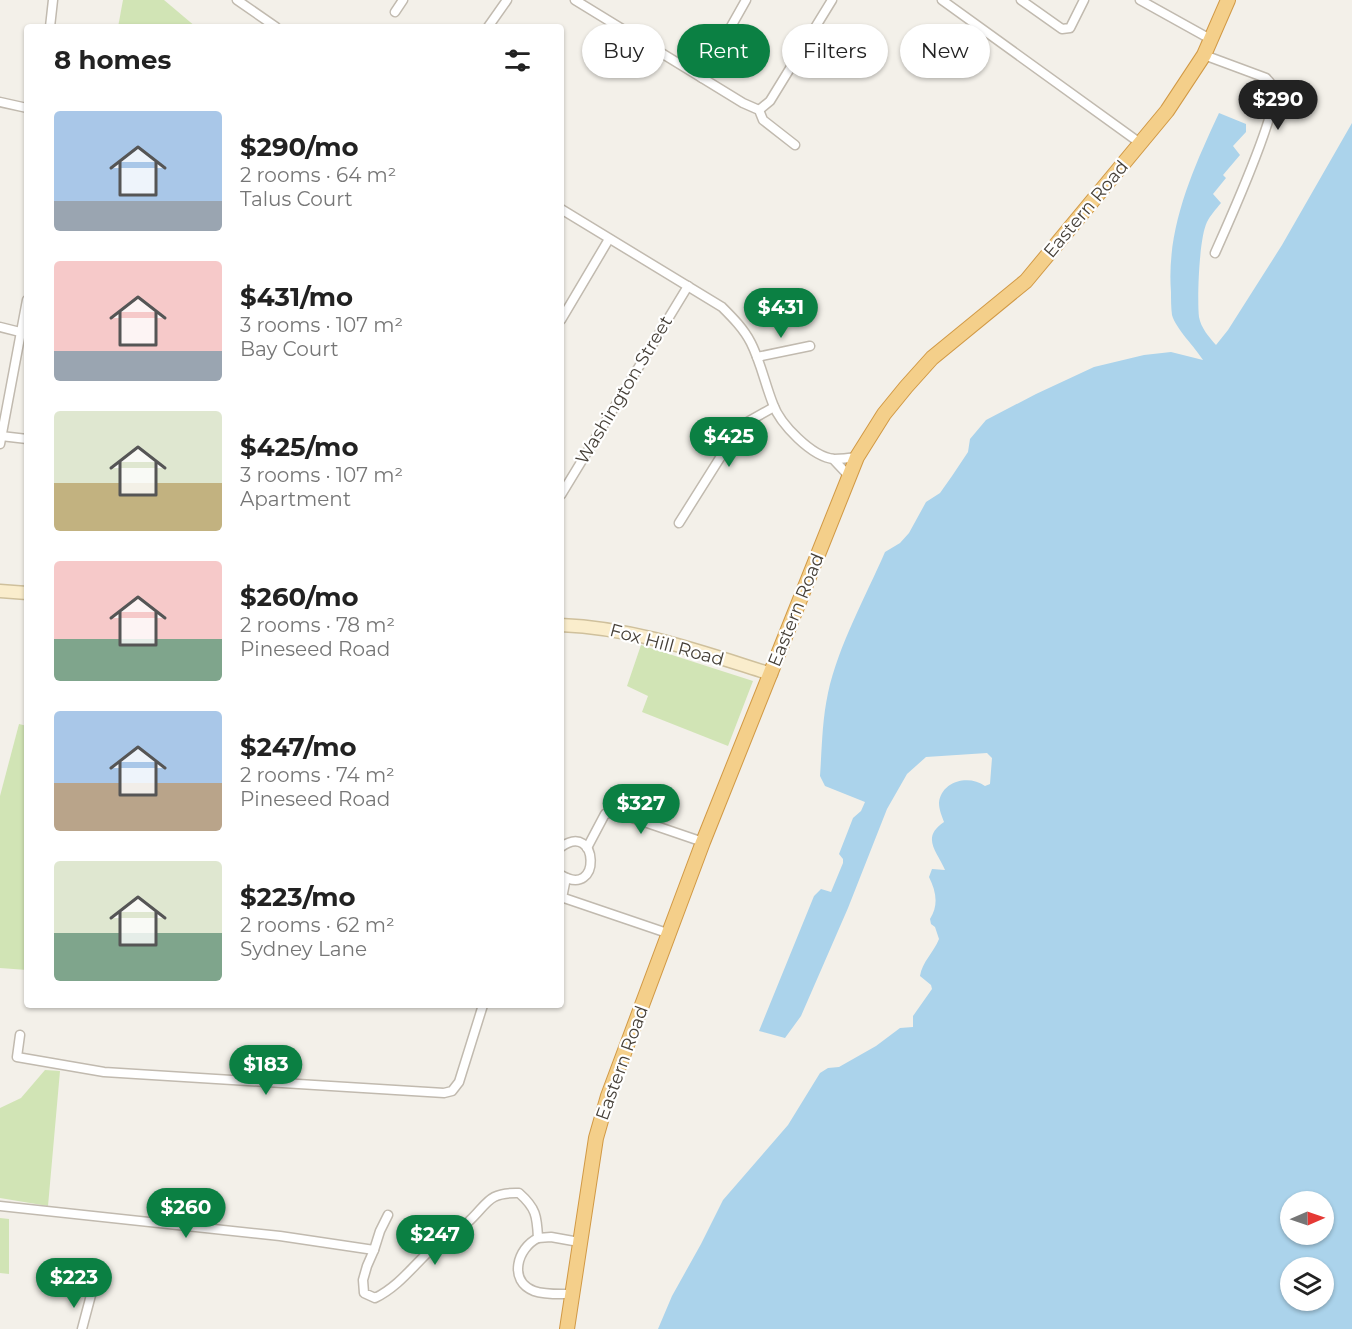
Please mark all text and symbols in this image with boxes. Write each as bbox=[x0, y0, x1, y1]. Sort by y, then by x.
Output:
chip: Buy bbox=[582, 24, 665, 78]
chip: Rent bbox=[677, 24, 770, 78]
chip: Filters bbox=[782, 24, 888, 78]
chip: New bbox=[900, 24, 990, 78]
text: 8 homes bbox=[54, 44, 171, 76]
icon: filters bbox=[501, 44, 534, 77]
pin: $290 bbox=[1242, 80, 1314, 131]
text: $290 bbox=[1253, 87, 1303, 111]
text: $290/mo bbox=[240, 131, 359, 163]
icon: home bbox=[102, 135, 174, 207]
street label: Eastern Road bbox=[1039, 156, 1133, 262]
text: 2 rooms · 64 m² bbox=[240, 163, 396, 187]
text: Talus Court bbox=[240, 187, 353, 211]
text: $431/mo bbox=[240, 281, 353, 313]
icon: home bbox=[102, 285, 174, 357]
pin: $431 bbox=[745, 288, 817, 339]
text: $431 bbox=[758, 295, 804, 319]
street label: Washington Street bbox=[571, 312, 677, 468]
text: 3 rooms · 107 m² bbox=[240, 313, 403, 337]
text: Bay Court bbox=[240, 337, 339, 361]
pin: $425 bbox=[693, 417, 765, 468]
text: $425 bbox=[704, 424, 754, 448]
text: $425/mo bbox=[240, 431, 359, 463]
icon: home bbox=[102, 435, 174, 507]
text: 3 rooms · 107 m² bbox=[240, 463, 403, 487]
text: Apartment bbox=[240, 487, 351, 511]
street label: Eastern Road bbox=[763, 550, 829, 670]
text: $260/mo bbox=[240, 581, 359, 613]
icon: home bbox=[102, 585, 174, 657]
text: 2 rooms · 78 m² bbox=[240, 613, 395, 637]
street label: Fox Hill Road bbox=[607, 619, 727, 671]
text: Pineseed Road bbox=[240, 637, 390, 661]
text: $247/mo bbox=[240, 731, 357, 763]
icon: home bbox=[102, 735, 174, 807]
text: 2 rooms · 74 m² bbox=[240, 763, 395, 787]
pin: $327 bbox=[605, 784, 677, 835]
text: Pineseed Road bbox=[240, 787, 390, 811]
text: $327 bbox=[617, 791, 665, 815]
text: $223/mo bbox=[240, 881, 356, 913]
icon: home bbox=[102, 885, 174, 957]
text: 2 rooms · 62 m² bbox=[240, 913, 395, 937]
text: Sydney Lane bbox=[240, 937, 367, 961]
street label: Eastern Road bbox=[591, 1003, 653, 1123]
pin: $183 bbox=[230, 1045, 302, 1096]
text: $183 bbox=[243, 1052, 289, 1076]
pin: $260 bbox=[150, 1188, 222, 1239]
north arrow bbox=[1280, 1191, 1334, 1245]
map controls bbox=[1280, 1191, 1334, 1311]
text: $260 bbox=[161, 1195, 211, 1219]
pin: $247 bbox=[399, 1215, 471, 1266]
text: $247 bbox=[410, 1222, 460, 1246]
button: layers bbox=[1280, 1257, 1334, 1311]
pin: $223 bbox=[38, 1258, 110, 1309]
text: $223 bbox=[50, 1265, 98, 1289]

